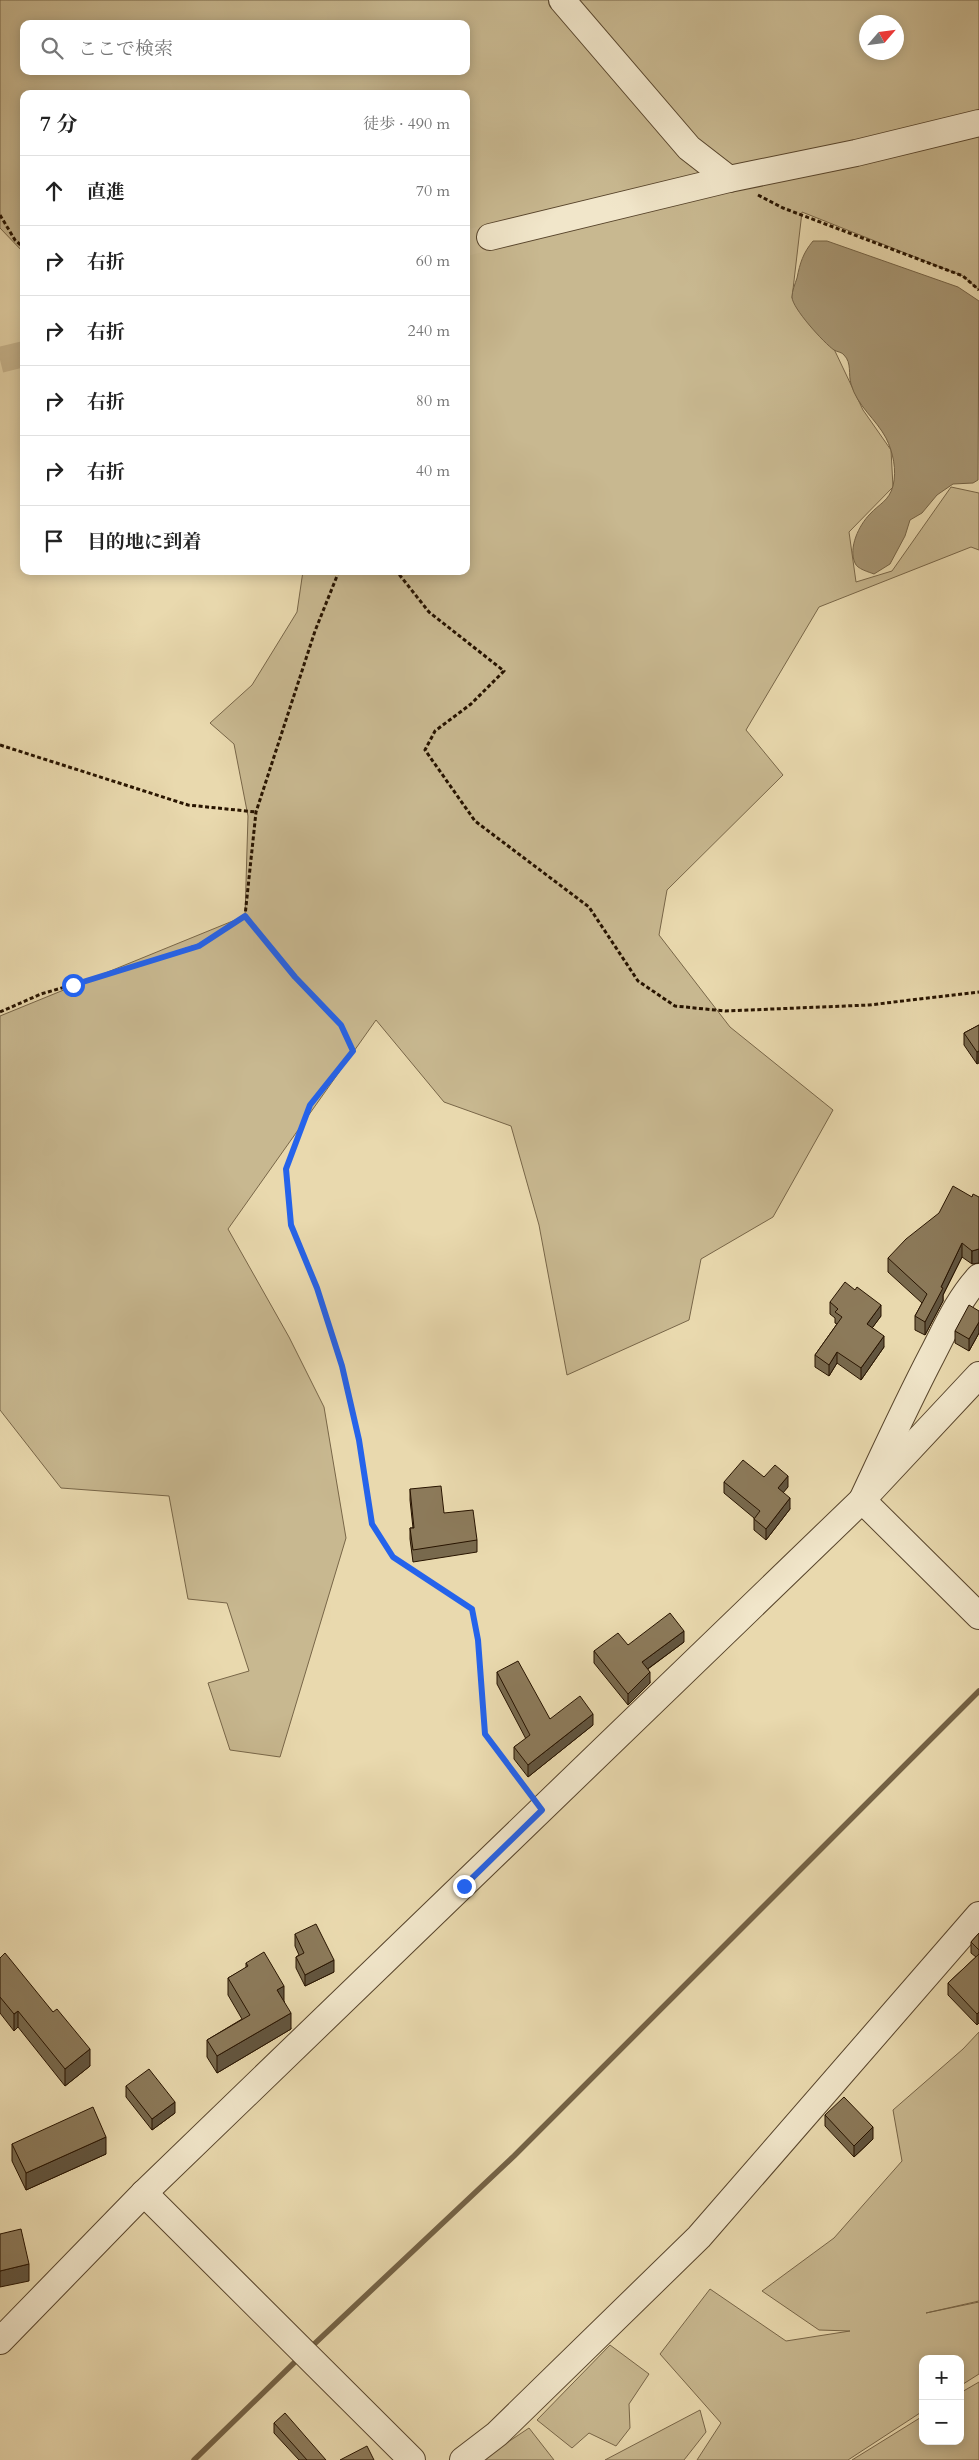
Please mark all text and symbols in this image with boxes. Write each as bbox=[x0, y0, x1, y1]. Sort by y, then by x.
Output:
north arrow bbox=[859, 15, 904, 60]
search box bbox=[20, 20, 470, 75]
icon: search bbox=[38, 34, 66, 62]
text: ここで検索 bbox=[78, 36, 173, 62]
text: 7 分 bbox=[40, 110, 77, 139]
text: 徒歩 · 490 m bbox=[363, 113, 450, 135]
icon: ahead bbox=[40, 177, 68, 205]
text: 直進 bbox=[87, 179, 125, 205]
text: 70 m bbox=[416, 180, 450, 202]
icon: right bbox=[40, 247, 68, 275]
text: 右折 bbox=[87, 249, 125, 275]
text: 60 m bbox=[416, 250, 450, 272]
icon: right bbox=[40, 317, 68, 345]
text: 右折 bbox=[87, 319, 125, 345]
text: 240 m bbox=[408, 320, 450, 342]
icon: right bbox=[40, 387, 68, 415]
text: 右折 bbox=[87, 389, 125, 415]
text: 80 m bbox=[416, 390, 450, 412]
icon: right bbox=[40, 457, 68, 485]
text: 右折 bbox=[87, 459, 125, 485]
text: 40 m bbox=[416, 460, 450, 482]
icon: arrive bbox=[40, 527, 68, 555]
text: 目的地に到着 bbox=[87, 529, 201, 555]
route start bbox=[62, 974, 85, 997]
route end bbox=[453, 1875, 476, 1898]
map controls bbox=[919, 2355, 964, 2445]
button: + bbox=[919, 2355, 964, 2400]
button: − bbox=[919, 2400, 964, 2445]

